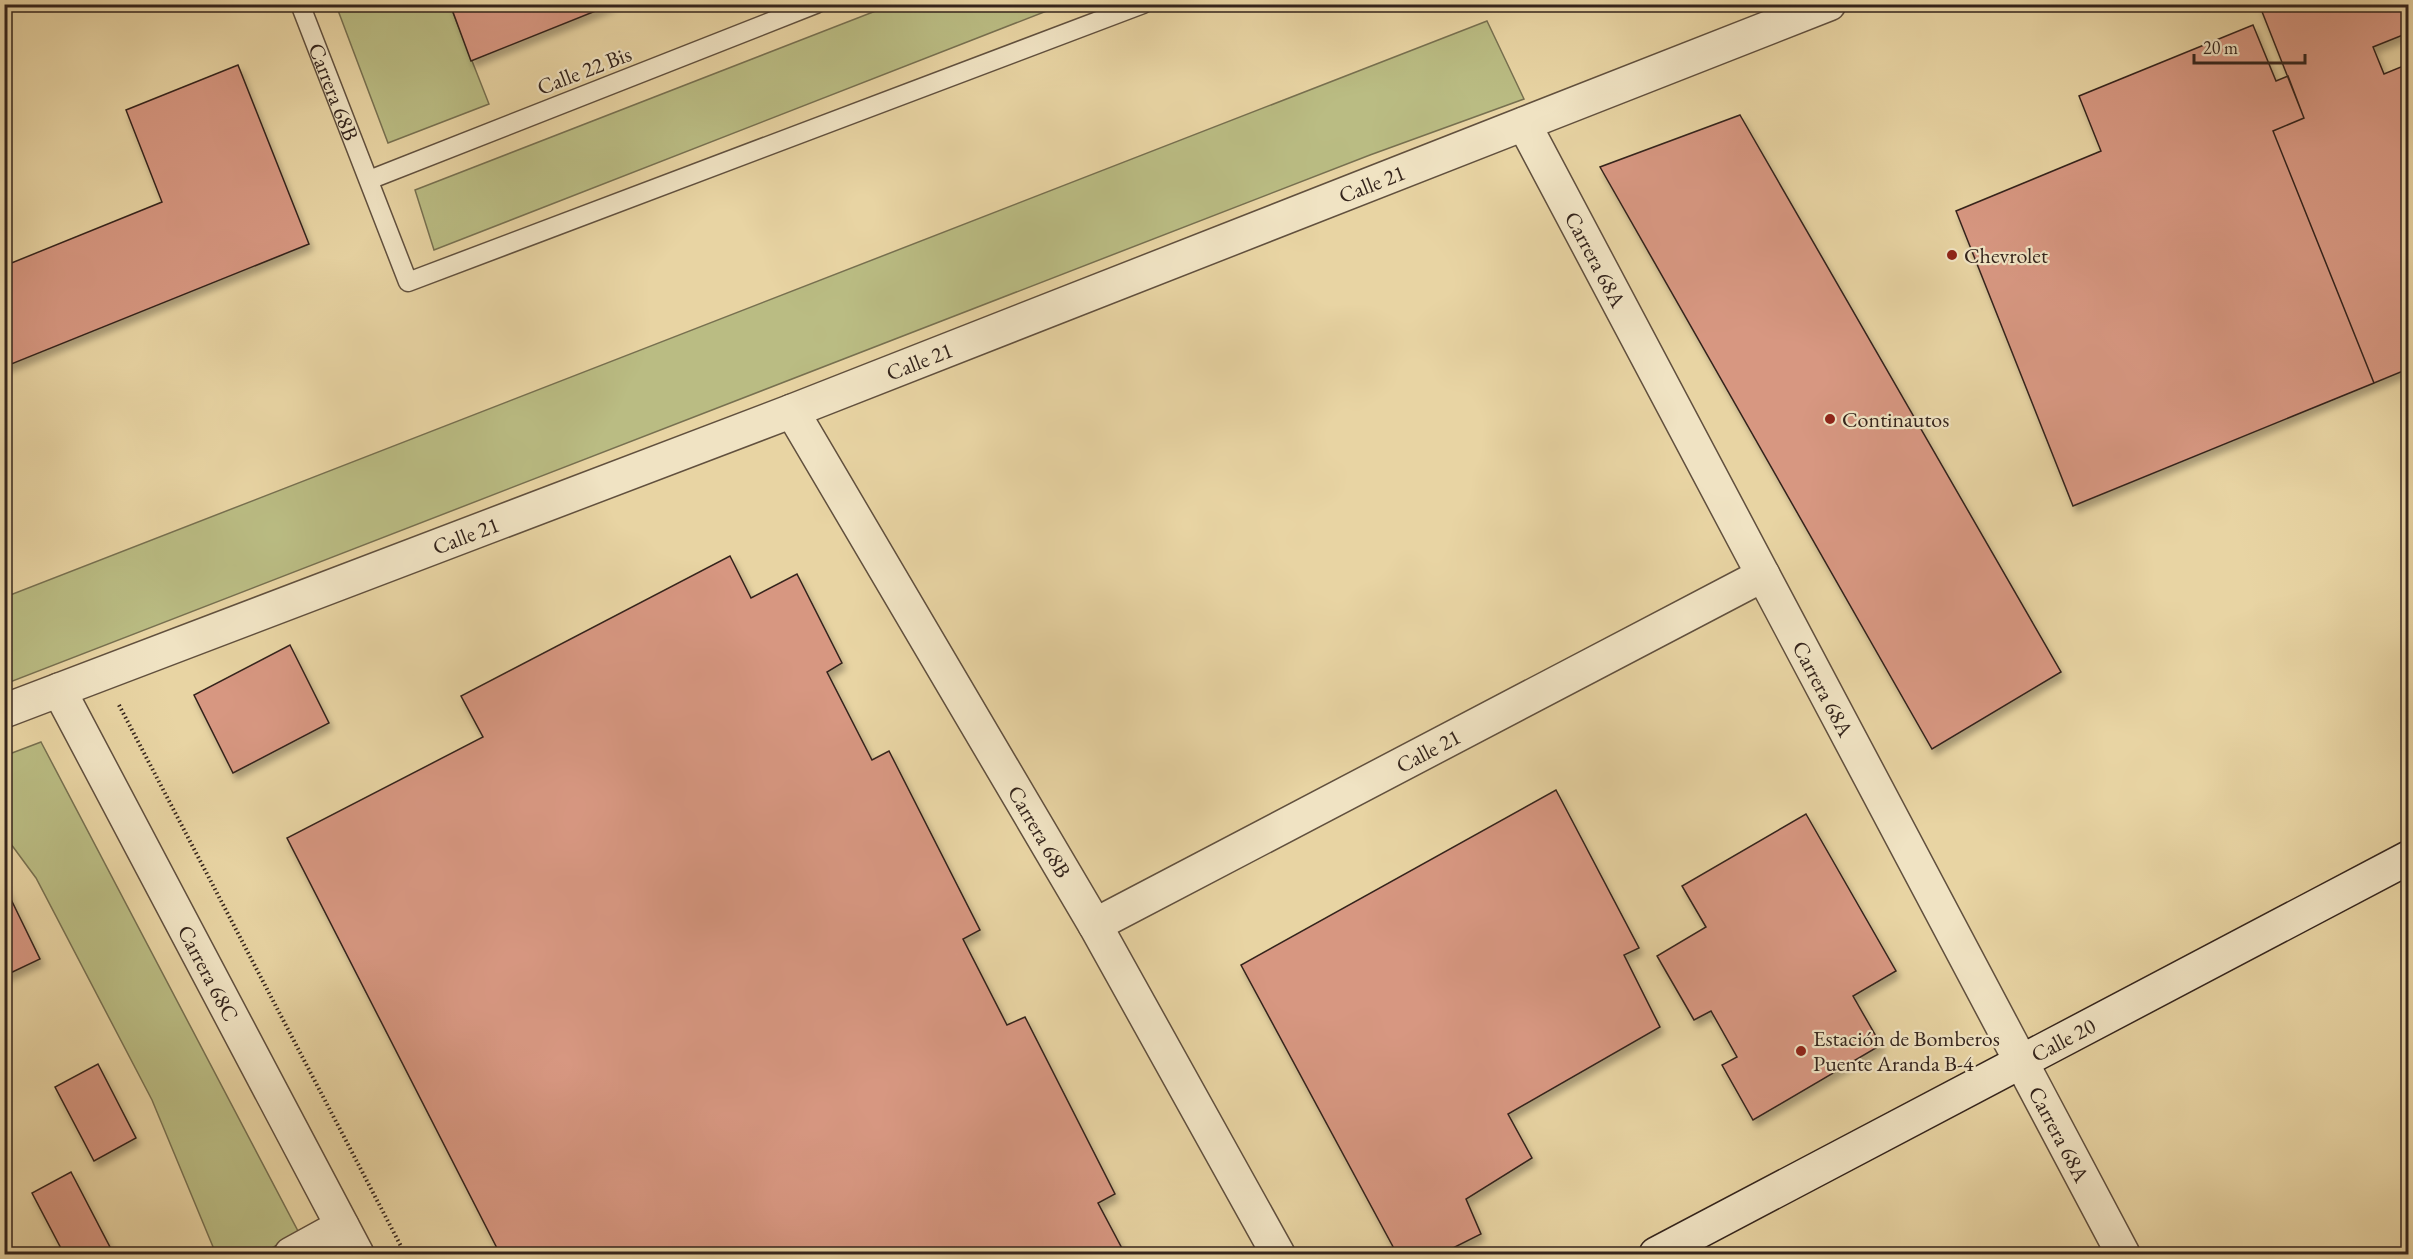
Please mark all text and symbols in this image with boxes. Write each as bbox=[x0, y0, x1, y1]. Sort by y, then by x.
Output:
scale bar bbox=[2194, 27, 2305, 65]
text: 20 m bbox=[2203, 36, 2238, 59]
street label: Carrera 68B bbox=[302, 39, 366, 145]
street label: Calle 22 Bis bbox=[533, 39, 636, 102]
street label: Calle 21 bbox=[1334, 158, 1409, 210]
street label: Carrera 68A bbox=[1558, 206, 1633, 313]
place label: Chevrolet bbox=[1964, 241, 2048, 270]
marker: Chevrolet bbox=[1945, 248, 1959, 262]
street label: Calle 21 bbox=[882, 335, 957, 388]
place label: Continautos bbox=[1842, 405, 1949, 434]
marker: Continautos bbox=[1823, 412, 1837, 426]
street label: Calle 21 bbox=[428, 510, 503, 562]
street label: Carrera 68A bbox=[1786, 636, 1861, 743]
street label: Calle 21 bbox=[1391, 722, 1466, 780]
street label: Carrera 68B bbox=[1001, 780, 1078, 883]
street label: Carrera 68C bbox=[171, 920, 245, 1026]
street label: Calle 20 bbox=[2026, 1011, 2101, 1069]
place label: Estación de Bomberos Puente Aranda B-4 bbox=[1813, 1024, 2000, 1078]
marker: Estación de Bomberos Puente Aranda B-4 bbox=[1794, 1044, 1808, 1058]
street label: Carrera 68A bbox=[2022, 1081, 2097, 1188]

